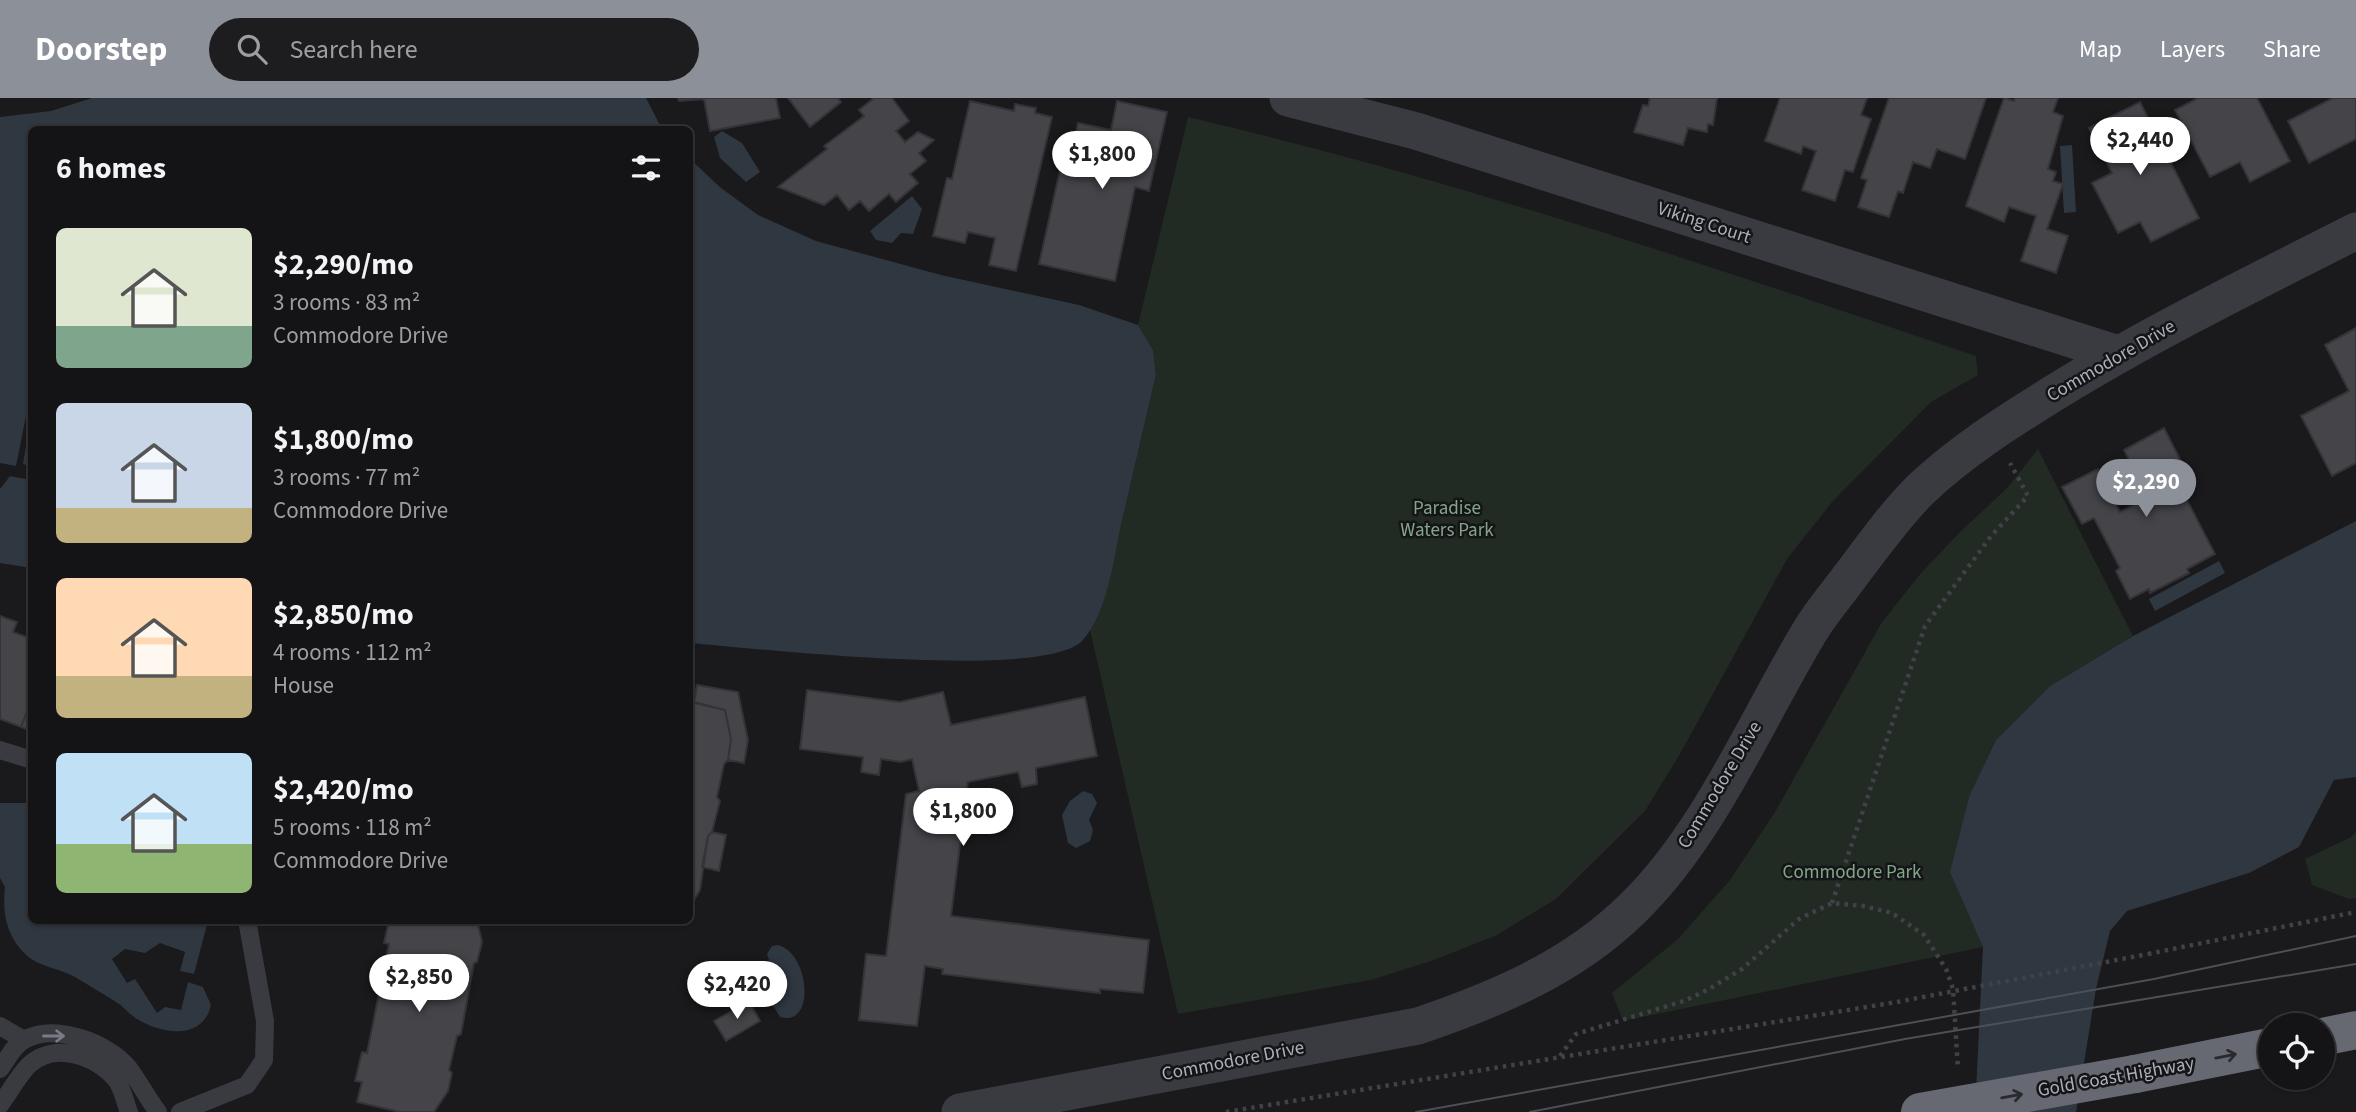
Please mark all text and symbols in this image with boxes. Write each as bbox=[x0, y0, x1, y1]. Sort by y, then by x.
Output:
search box bbox=[209, 18, 699, 81]
text: Doorstep bbox=[35, 26, 167, 73]
icon: search bbox=[233, 30, 271, 68]
text: Search here bbox=[289, 31, 418, 68]
text: Map bbox=[2079, 32, 2122, 67]
text: Layers bbox=[2160, 32, 2225, 67]
text: Share bbox=[2263, 32, 2321, 67]
pin: $2,440 bbox=[2083, 118, 2197, 177]
text: $2,440 bbox=[2106, 123, 2174, 156]
pin: $1,800 bbox=[1045, 132, 1159, 191]
text: $1,800 bbox=[1068, 137, 1136, 170]
text: 6 homes bbox=[56, 147, 166, 190]
icon: filters bbox=[627, 149, 665, 187]
street label: Viking Court bbox=[1654, 195, 1755, 251]
text: $2,290/mo bbox=[273, 243, 414, 286]
icon: home bbox=[112, 256, 196, 340]
text: 3 rooms · 83 m² bbox=[273, 286, 420, 319]
street label: Commodore Drive bbox=[2042, 313, 2180, 409]
text: Commodore Drive bbox=[273, 319, 448, 352]
text: $1,800/mo bbox=[273, 418, 414, 461]
icon: home bbox=[112, 431, 196, 515]
pin: $2,290 bbox=[2089, 460, 2203, 519]
text: 3 rooms · 77 m² bbox=[273, 461, 420, 494]
text: $2,290 bbox=[2112, 465, 2180, 498]
text: Commodore Drive bbox=[273, 494, 448, 527]
park label: Paradise Waters Park bbox=[1400, 495, 1494, 544]
text: $2,850/mo bbox=[273, 593, 414, 636]
icon: home bbox=[112, 606, 196, 690]
text: 4 rooms · 112 m² bbox=[273, 636, 432, 669]
text: House bbox=[273, 669, 334, 702]
street label: Commodore Drive bbox=[1671, 716, 1769, 854]
text: $2,420/mo bbox=[273, 768, 414, 811]
icon: home bbox=[112, 781, 196, 865]
pin: $1,800 bbox=[906, 788, 1020, 848]
text: $1,800 bbox=[929, 794, 997, 827]
text: 5 rooms · 118 m² bbox=[273, 811, 432, 844]
text: Commodore Drive bbox=[273, 844, 448, 877]
park label: Commodore Park bbox=[1783, 859, 1922, 886]
pin: $2,850 bbox=[362, 954, 476, 1014]
text: $2,850 bbox=[385, 960, 453, 993]
pin: $2,420 bbox=[680, 962, 794, 1021]
text: $2,420 bbox=[703, 967, 771, 1000]
map controls bbox=[2258, 1013, 2335, 1090]
button: locate bbox=[2258, 1013, 2335, 1090]
one-way arrow bbox=[42, 1029, 65, 1043]
street label: Commodore Drive bbox=[1159, 1034, 1307, 1088]
one-way arrow bbox=[2214, 1049, 2237, 1062]
street label: Gold Coast Highway bbox=[2036, 1050, 2196, 1104]
one-way arrow bbox=[2000, 1089, 2023, 1102]

